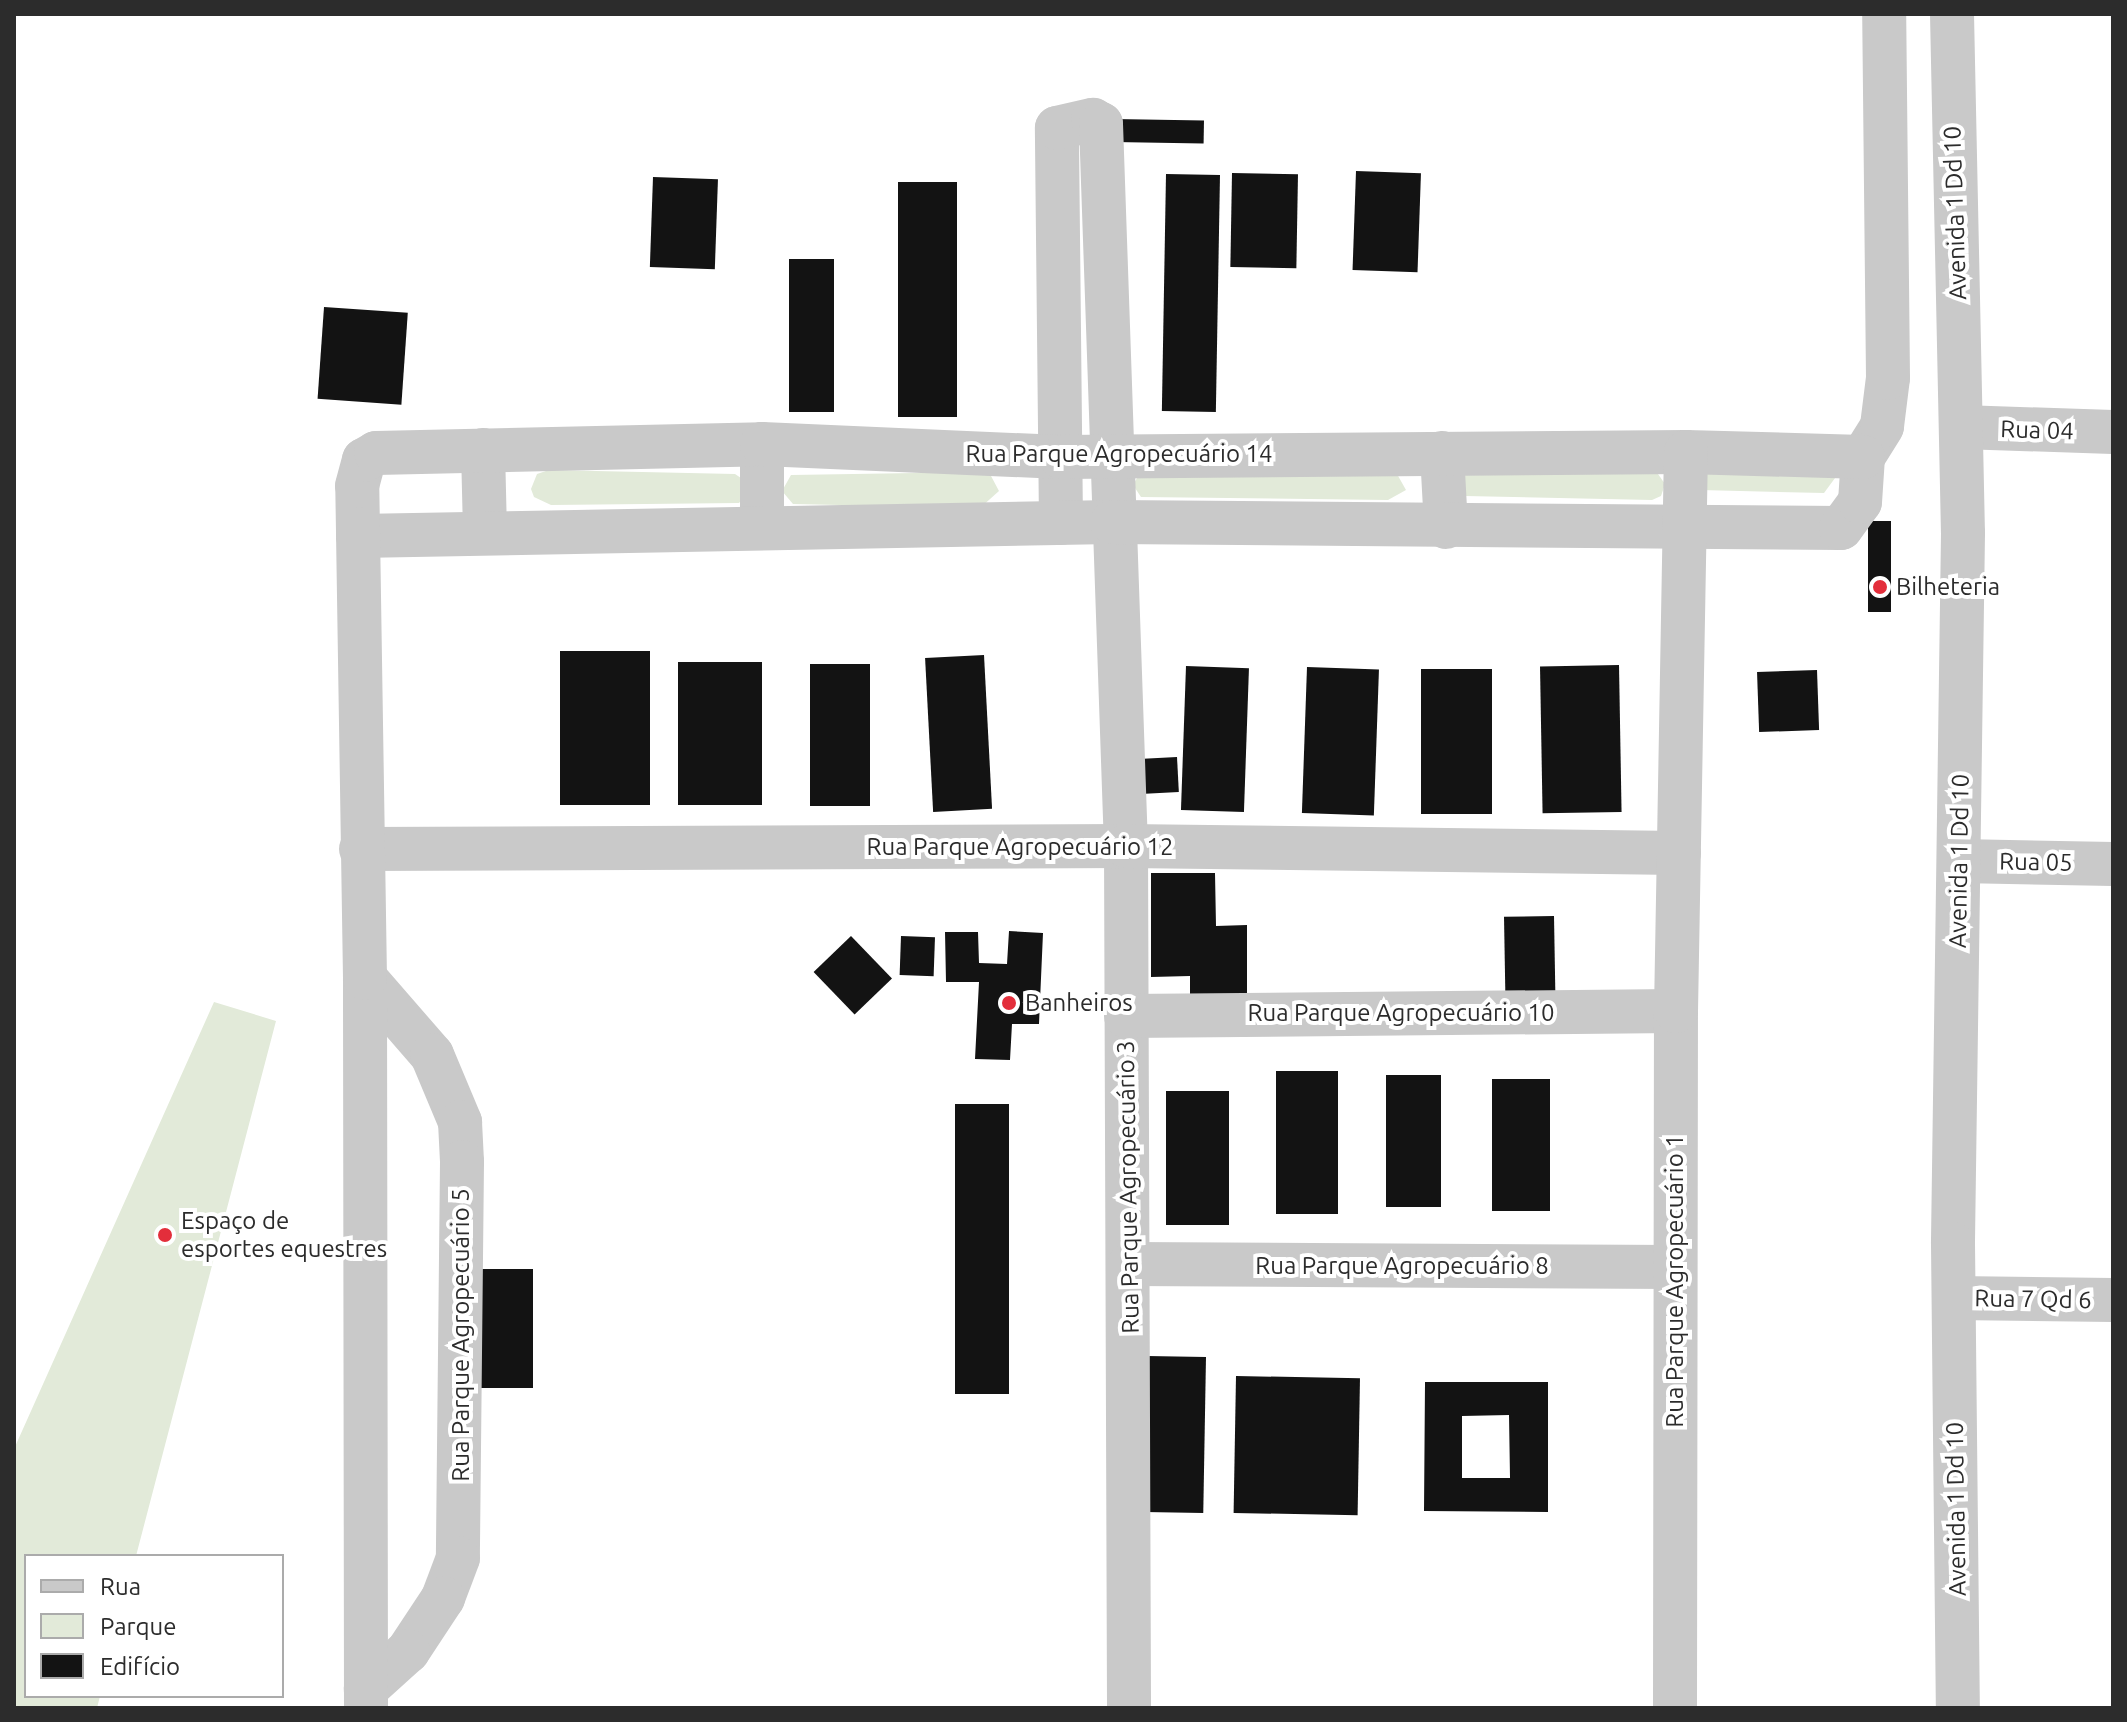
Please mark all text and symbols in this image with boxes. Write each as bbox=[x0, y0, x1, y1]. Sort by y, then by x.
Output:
street label: Avenida 1 Dd 10 bbox=[1938, 125, 1972, 301]
street label: Rua 04 bbox=[2000, 414, 2074, 446]
street label: Rua Parque Agropecuário 14 bbox=[965, 440, 1273, 468]
place label: Bilheteria bbox=[1896, 573, 2000, 601]
marker: Bilheteria bbox=[1871, 578, 1889, 596]
street label: Avenida 1 Dd 10 bbox=[1943, 774, 1975, 948]
street label: Rua Parque Agropecuário 12 bbox=[866, 833, 1174, 861]
street label: Rua 05 bbox=[1999, 847, 2073, 877]
place label: Banheiros bbox=[1025, 989, 1133, 1017]
marker: Banheiros bbox=[1000, 994, 1018, 1012]
street label: Rua Parque Agropecuário 10 bbox=[1247, 999, 1555, 1027]
street label: Rua Parque Agropecuário 3 bbox=[1111, 1040, 1145, 1334]
street label: Rua Parque Agropecuário 1 bbox=[1661, 1134, 1689, 1428]
street label: Rua Parque Agropecuário 5 bbox=[447, 1188, 475, 1482]
place label: Espaço de esportes equestres bbox=[181, 1207, 387, 1263]
marker: Espaço de esportes equestres bbox=[156, 1226, 174, 1244]
street label: Rua Parque Agropecuário 8 bbox=[1255, 1252, 1549, 1280]
street label: Rua 7 Qd 6 bbox=[1974, 1284, 2092, 1314]
street label: Avenida 1 Dd 10 bbox=[1940, 1422, 1972, 1596]
legend bbox=[24, 1554, 284, 1698]
text: Rua bbox=[100, 1573, 141, 1600]
text: Parque bbox=[100, 1613, 177, 1640]
text: Edifício bbox=[100, 1653, 180, 1680]

